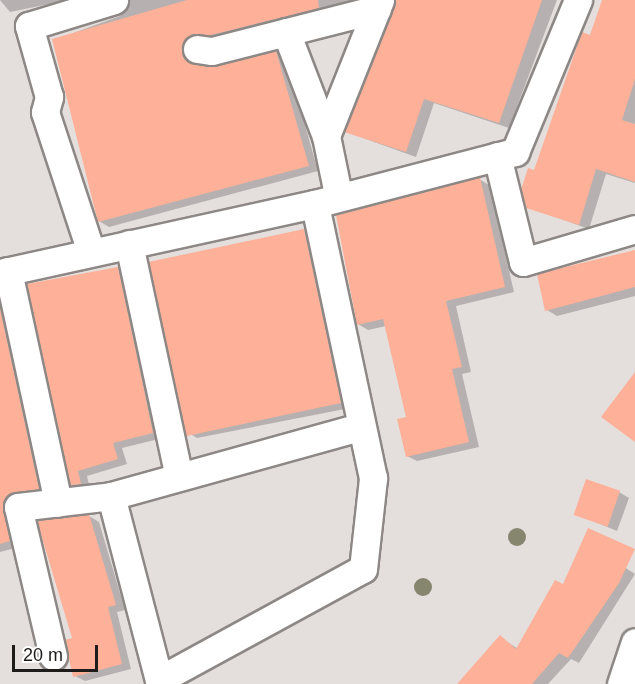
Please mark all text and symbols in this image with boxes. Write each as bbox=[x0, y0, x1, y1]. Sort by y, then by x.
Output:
scale bar bbox=[15, 633, 100, 671]
text: 20 m bbox=[23, 645, 63, 665]

